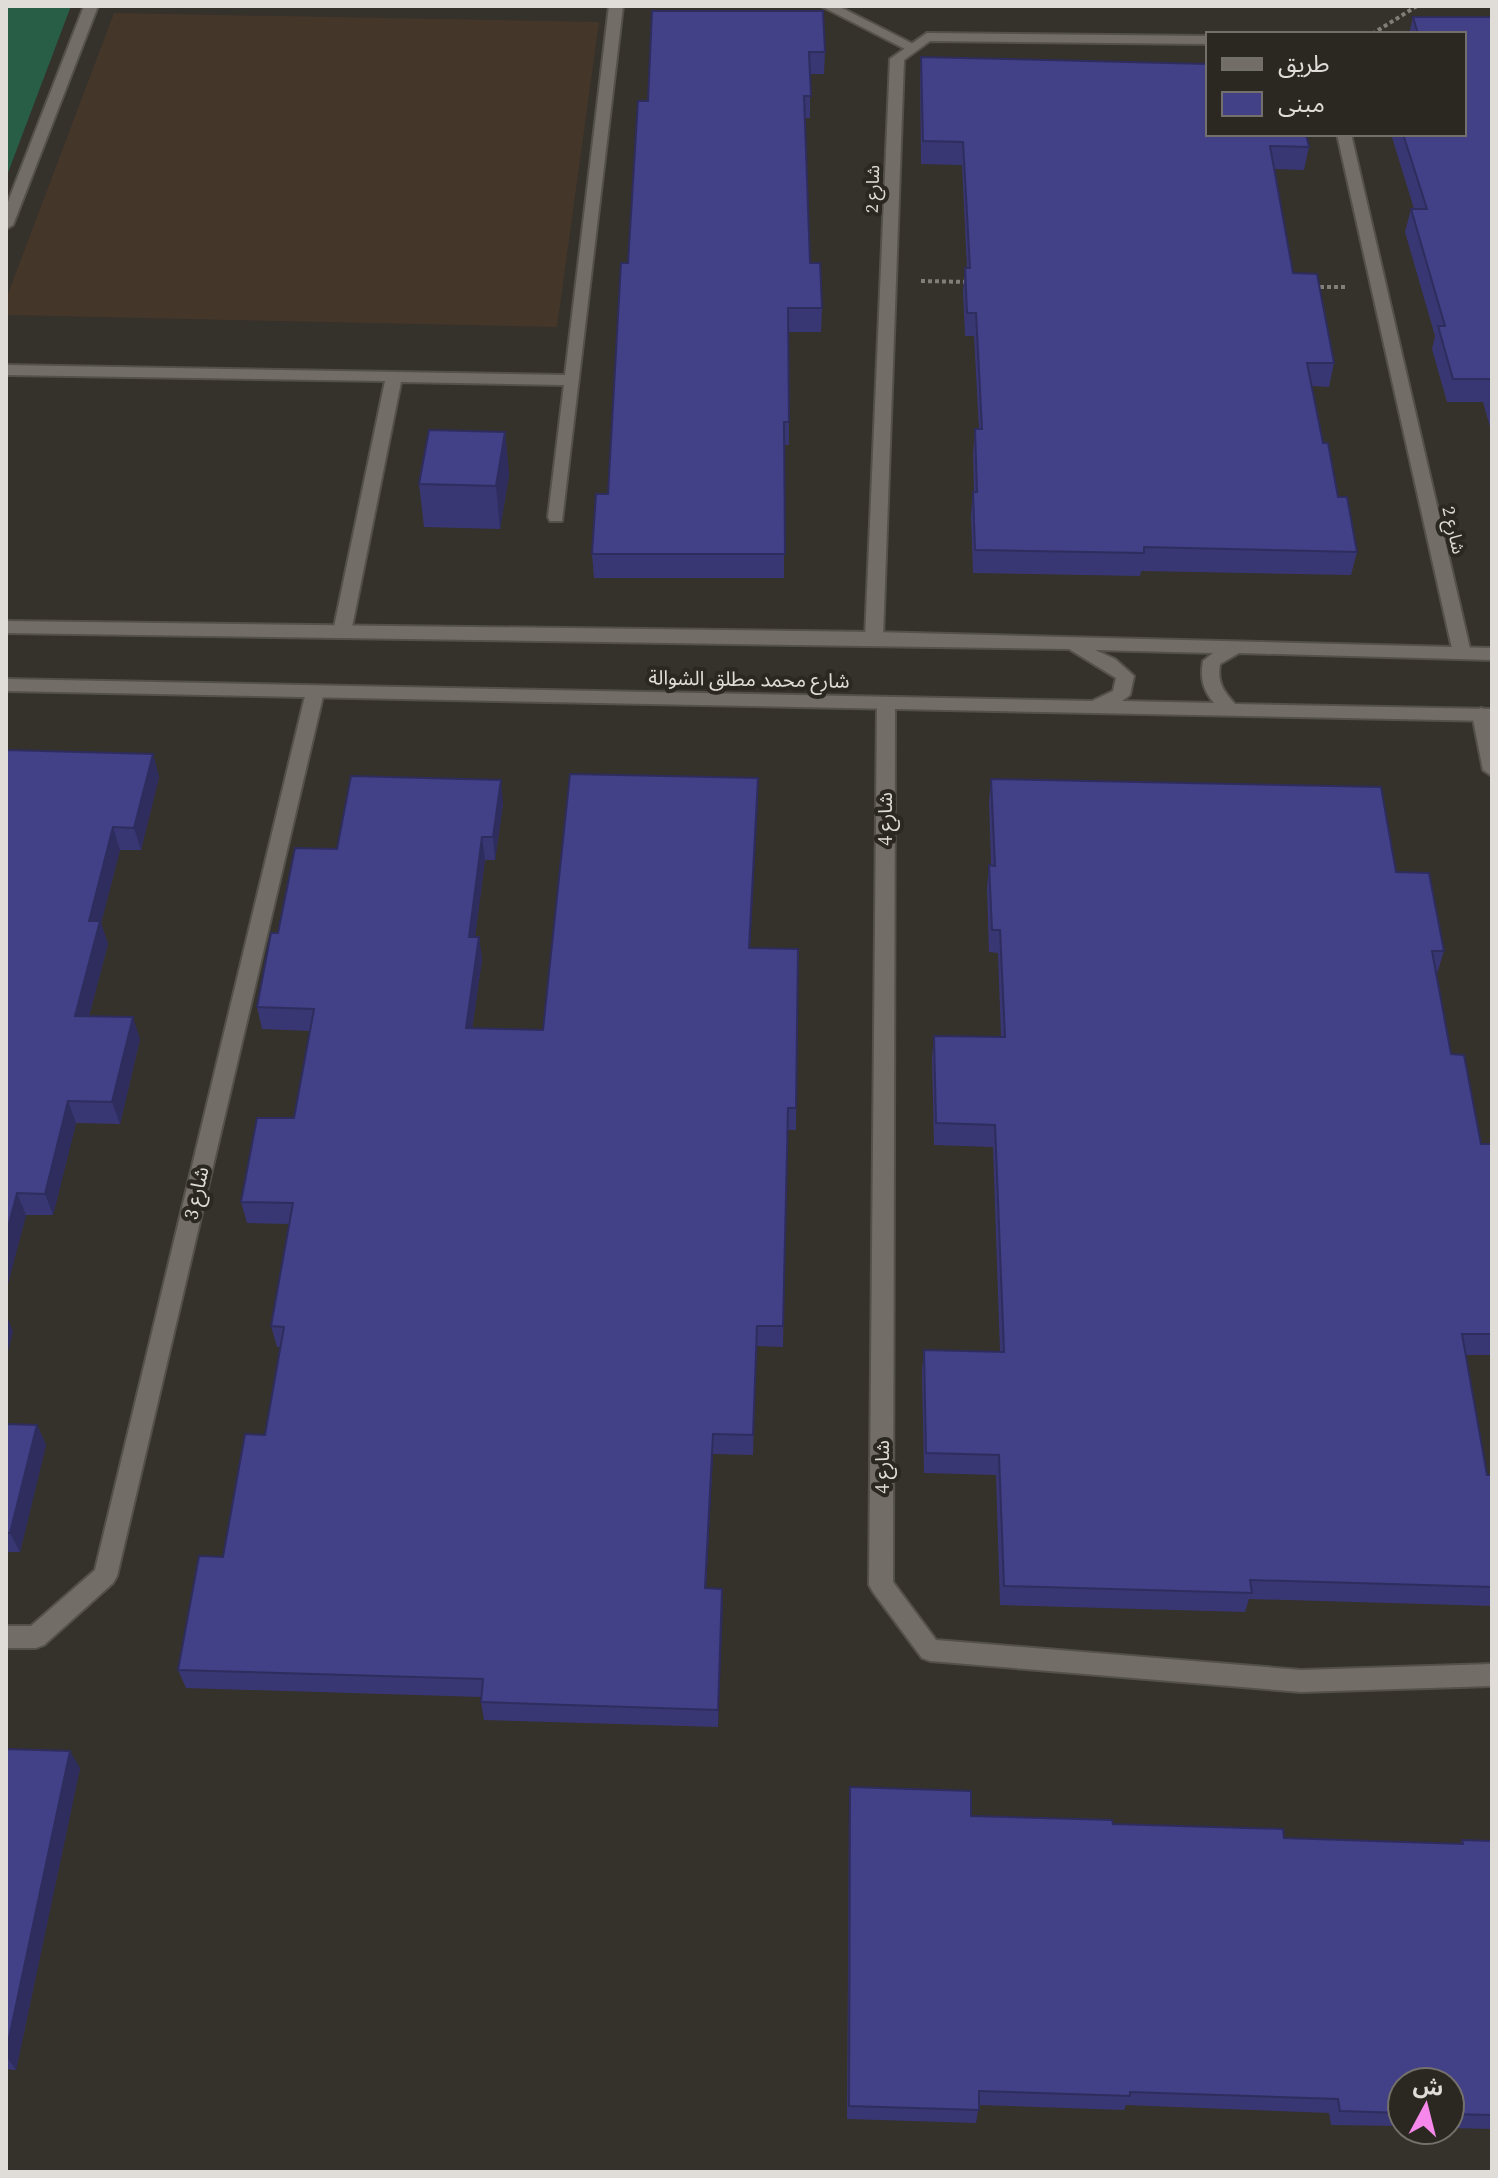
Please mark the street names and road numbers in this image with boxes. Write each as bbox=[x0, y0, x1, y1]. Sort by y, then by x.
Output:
street label: شارع 2 bbox=[859, 164, 887, 214]
street label: شارع 2 bbox=[1434, 504, 1472, 557]
street label: شارع محمد مطلق الشوالة bbox=[648, 663, 850, 696]
street label: شارع 4 bbox=[871, 792, 900, 846]
street label: شارع 3 bbox=[176, 1164, 217, 1223]
street label: شارع 4 bbox=[868, 1440, 897, 1494]

